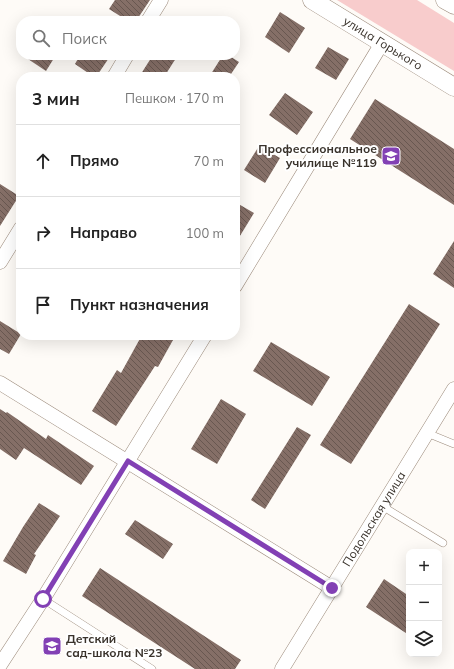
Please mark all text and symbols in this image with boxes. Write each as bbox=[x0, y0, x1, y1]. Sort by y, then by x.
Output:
street label: улица Горького bbox=[341, 13, 425, 73]
search box bbox=[16, 16, 240, 60]
icon: search bbox=[30, 27, 52, 49]
text: Поиск bbox=[62, 29, 107, 48]
text: 3 мин bbox=[32, 88, 80, 109]
text: Пешком · 170 m bbox=[125, 90, 224, 106]
place label: Профессиональное училище №119 bbox=[258, 141, 377, 170]
school or university icon: Профессиональное училище №119 bbox=[380, 145, 402, 167]
icon: ahead bbox=[32, 150, 54, 172]
text: Прямо bbox=[70, 151, 119, 170]
text: 70 m bbox=[194, 153, 224, 169]
icon: right bbox=[32, 222, 54, 244]
text: Направо bbox=[70, 223, 137, 242]
text: 100 m bbox=[186, 225, 224, 241]
icon: arrive bbox=[32, 294, 54, 316]
text: Пункт назначения bbox=[70, 295, 209, 314]
street label: Подольская улица bbox=[339, 469, 408, 569]
map controls bbox=[406, 549, 442, 657]
button: + bbox=[406, 549, 442, 585]
route end bbox=[323, 579, 341, 597]
button: − bbox=[406, 585, 442, 621]
route start bbox=[34, 590, 52, 608]
button: layers bbox=[406, 621, 442, 657]
place label: Детский сад-школа №23 bbox=[66, 631, 162, 660]
school or university icon: Детский сад-школа №23 bbox=[41, 635, 63, 657]

